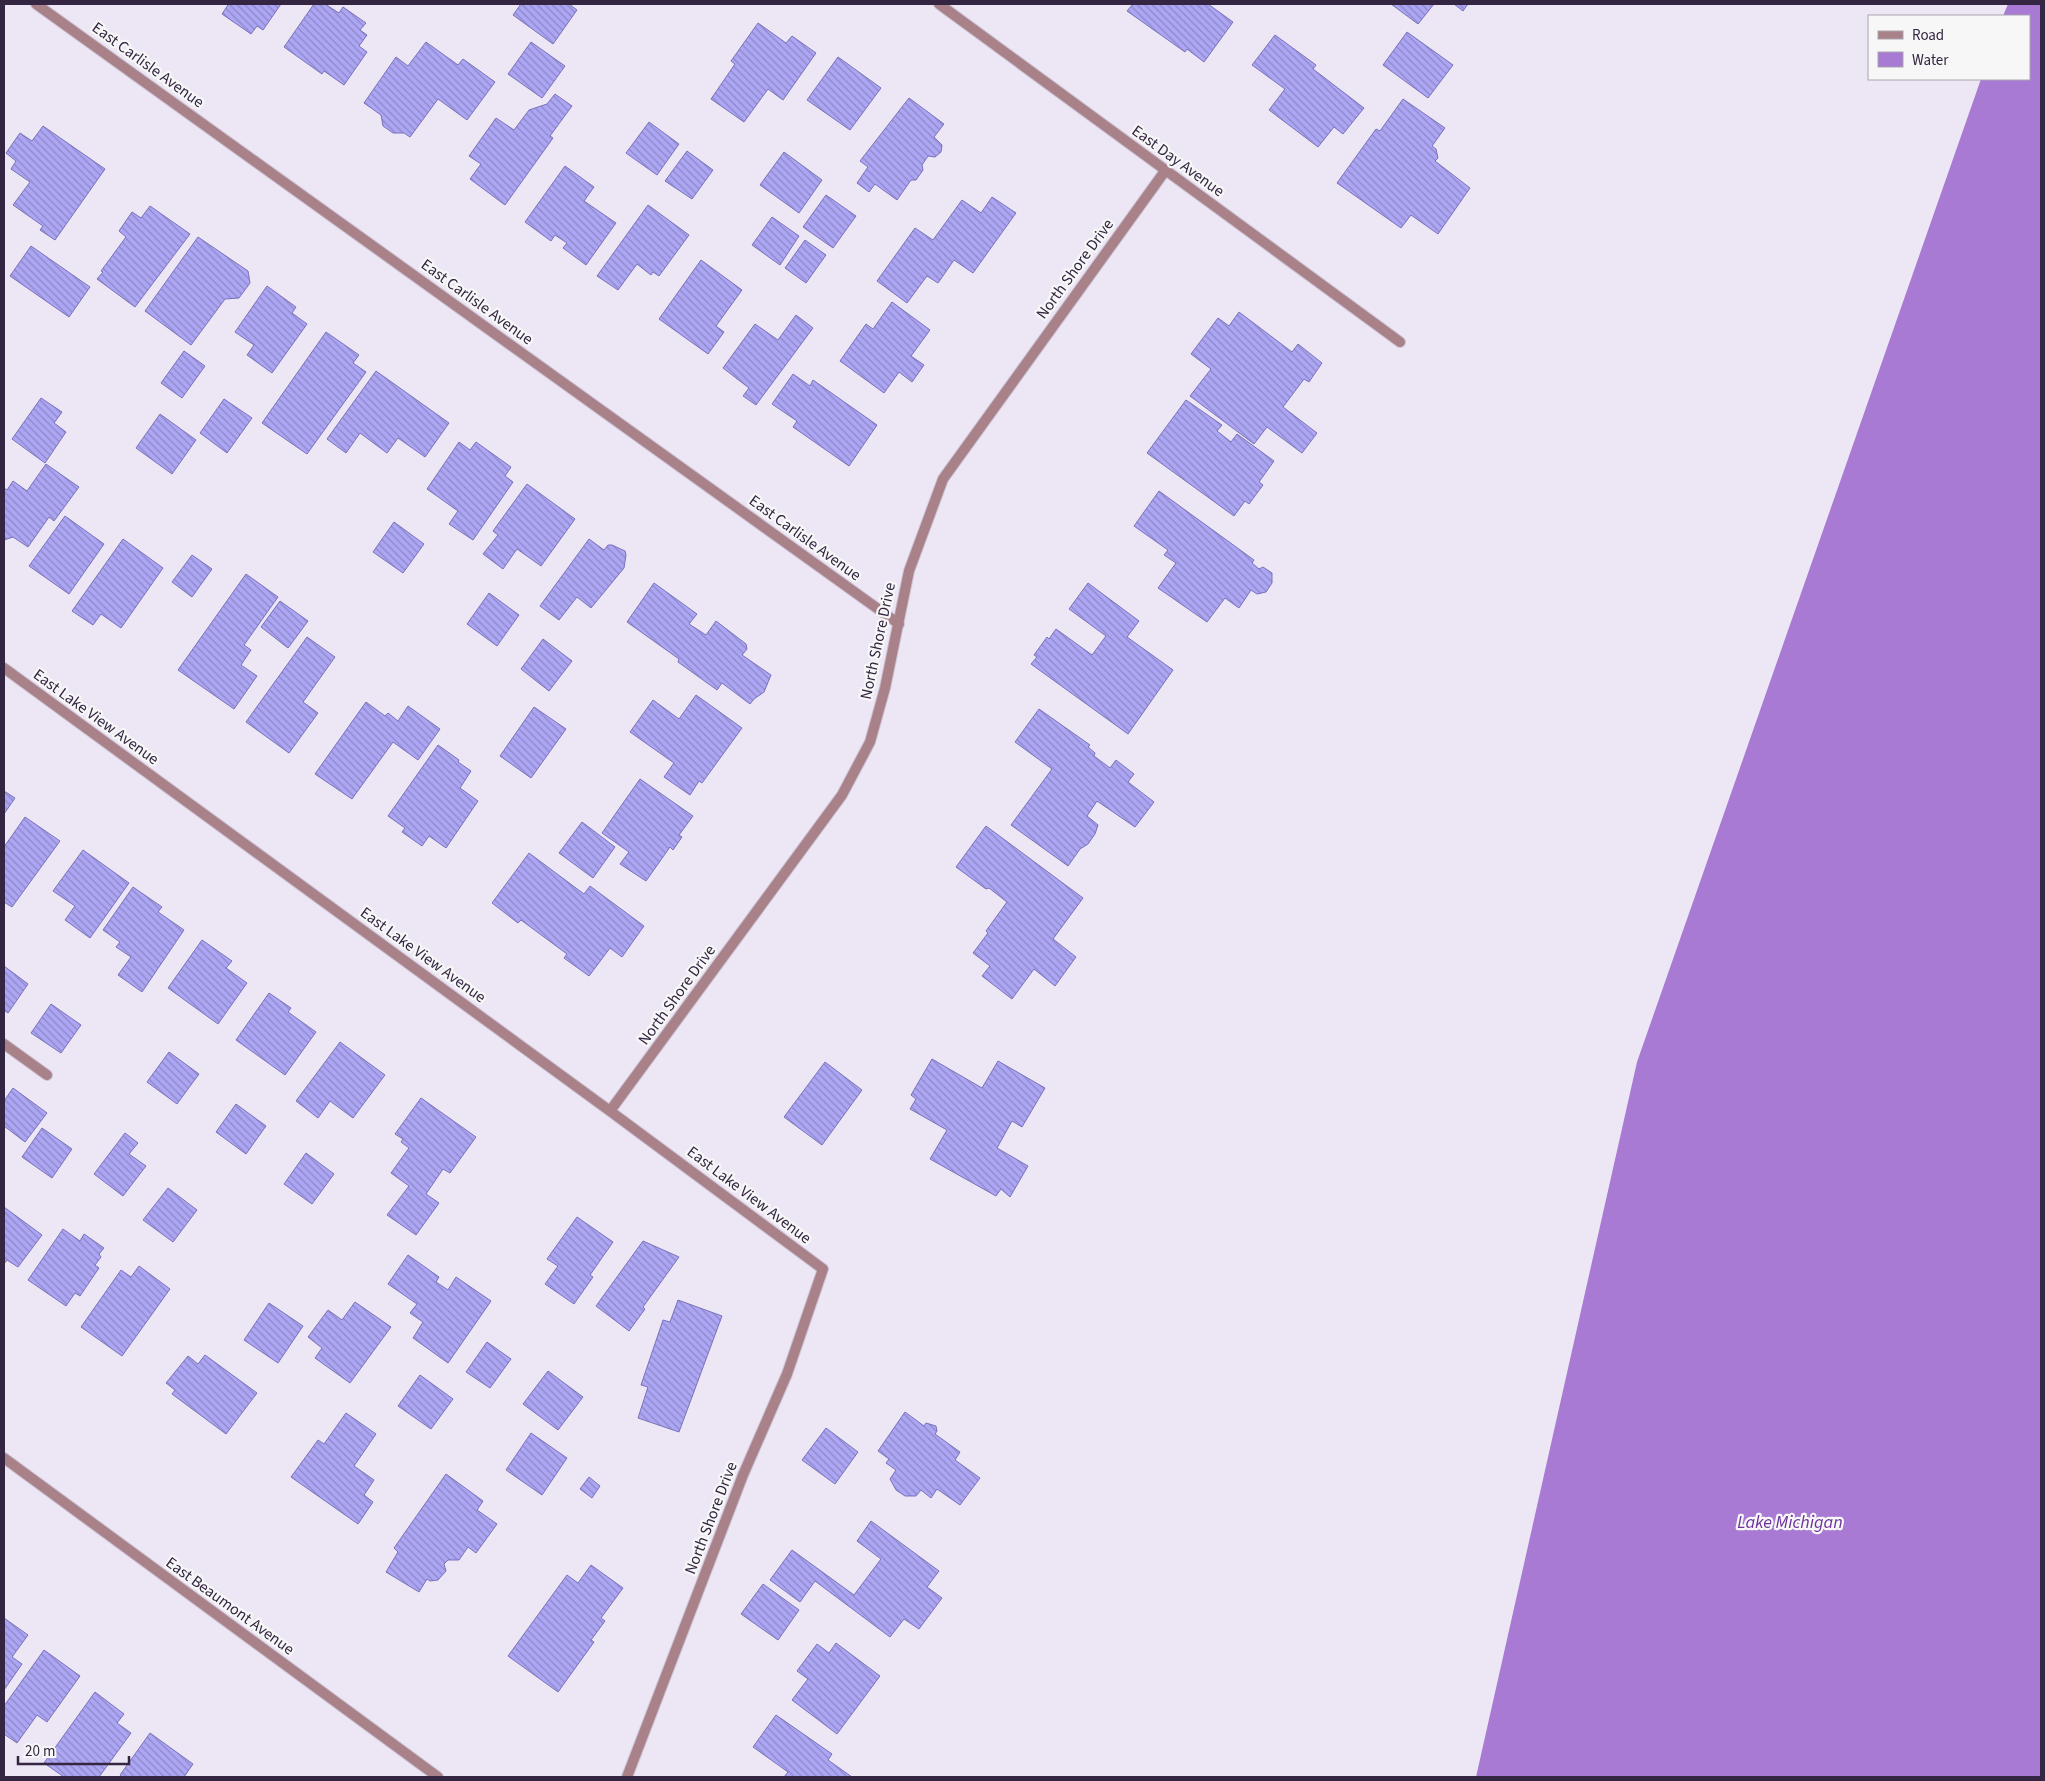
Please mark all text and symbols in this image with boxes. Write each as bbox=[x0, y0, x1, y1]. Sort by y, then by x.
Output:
legend bbox=[1868, 15, 2030, 80]
street label: East Carlisle Avenue bbox=[88, 17, 209, 113]
text: Road bbox=[1912, 25, 1944, 46]
text: Water bbox=[1912, 50, 1949, 71]
street label: East Day Avenue bbox=[1127, 120, 1229, 202]
street label: North Shore Drive bbox=[1031, 214, 1119, 324]
street label: East Carlisle Avenue bbox=[417, 254, 538, 350]
street label: East Carlisle Avenue bbox=[745, 490, 866, 586]
street label: North Shore Drive bbox=[855, 580, 901, 701]
street label: East Lake View Avenue bbox=[29, 664, 163, 770]
street label: East Lake View Avenue bbox=[356, 902, 490, 1008]
street label: North Shore Drive bbox=[633, 940, 721, 1050]
street label: East Lake View Avenue bbox=[682, 1141, 816, 1249]
street label: North Shore Drive bbox=[679, 1458, 743, 1577]
water label: Lake Michigan bbox=[1737, 1510, 1843, 1535]
street label: East Beaumont Avenue bbox=[161, 1552, 299, 1660]
scale bar bbox=[18, 1734, 129, 1766]
text: 20 m bbox=[25, 1741, 55, 1762]

